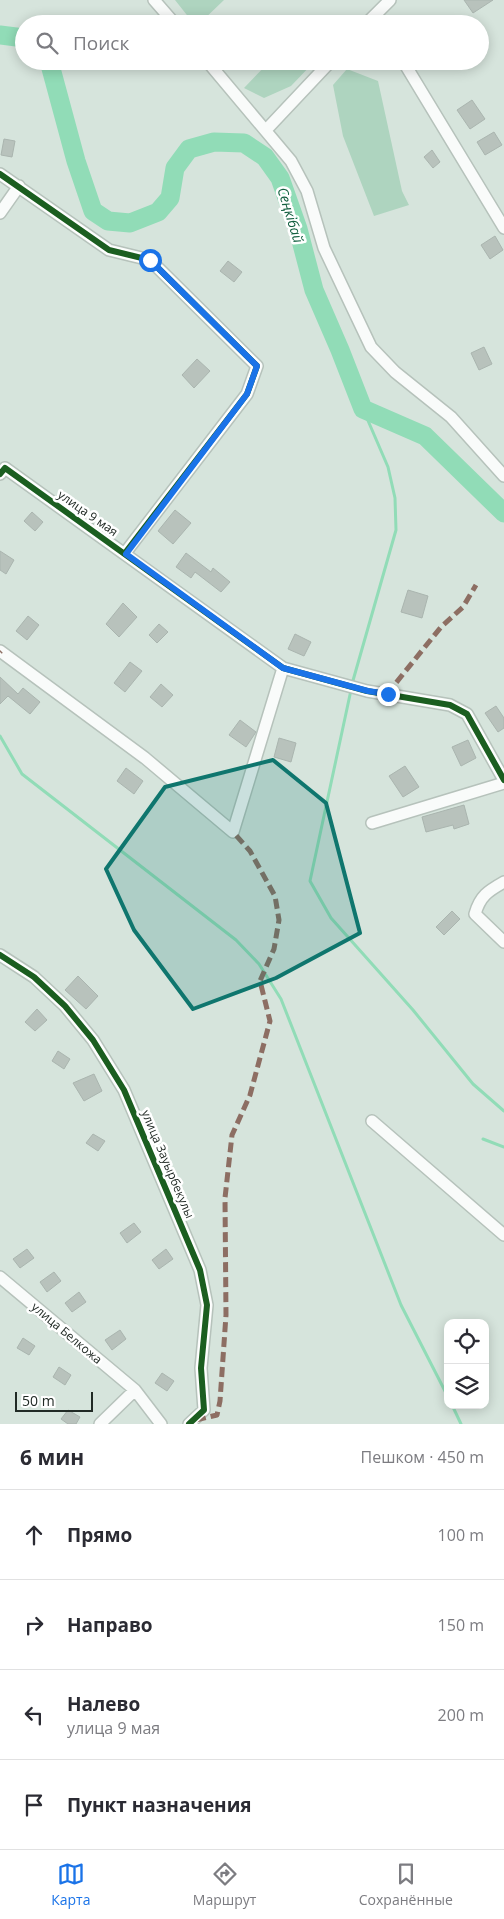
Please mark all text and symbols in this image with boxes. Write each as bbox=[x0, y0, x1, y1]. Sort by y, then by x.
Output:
search box bbox=[15, 15, 489, 70]
icon: search bbox=[33, 29, 61, 57]
text: Поиск bbox=[73, 30, 129, 56]
water label: Сеңкібай bbox=[274, 185, 308, 245]
route start bbox=[139, 249, 162, 272]
street label: улица 9 мая bbox=[54, 486, 122, 540]
route end bbox=[377, 683, 400, 706]
street label: улица Зауырбекулы bbox=[137, 1107, 199, 1221]
street label: улица Белкожа bbox=[28, 1298, 106, 1368]
map controls bbox=[444, 1319, 489, 1409]
button: locate bbox=[444, 1319, 489, 1364]
button: layers bbox=[444, 1364, 489, 1409]
scale bar bbox=[15, 1389, 92, 1412]
text: 50 m bbox=[22, 1391, 55, 1410]
text: 6 мин bbox=[20, 1443, 84, 1471]
text: Пешком · 450 m bbox=[361, 1446, 484, 1468]
icon: ahead bbox=[20, 1521, 48, 1549]
text: Прямо bbox=[67, 1522, 132, 1548]
text: 100 m bbox=[438, 1524, 484, 1546]
icon: right bbox=[20, 1611, 48, 1639]
text: Направо bbox=[67, 1612, 153, 1638]
text: 150 m bbox=[438, 1614, 484, 1636]
text: Налево bbox=[67, 1691, 140, 1717]
icon: left bbox=[20, 1701, 48, 1729]
text: 200 m bbox=[438, 1704, 484, 1726]
text: улица 9 мая bbox=[67, 1717, 160, 1739]
icon: arrive bbox=[20, 1791, 48, 1819]
text: Пункт назначения bbox=[67, 1792, 252, 1818]
tab: Карта bbox=[51, 1860, 90, 1909]
tab: Маршрут bbox=[193, 1860, 256, 1909]
tab: Сохранённые bbox=[359, 1860, 453, 1909]

